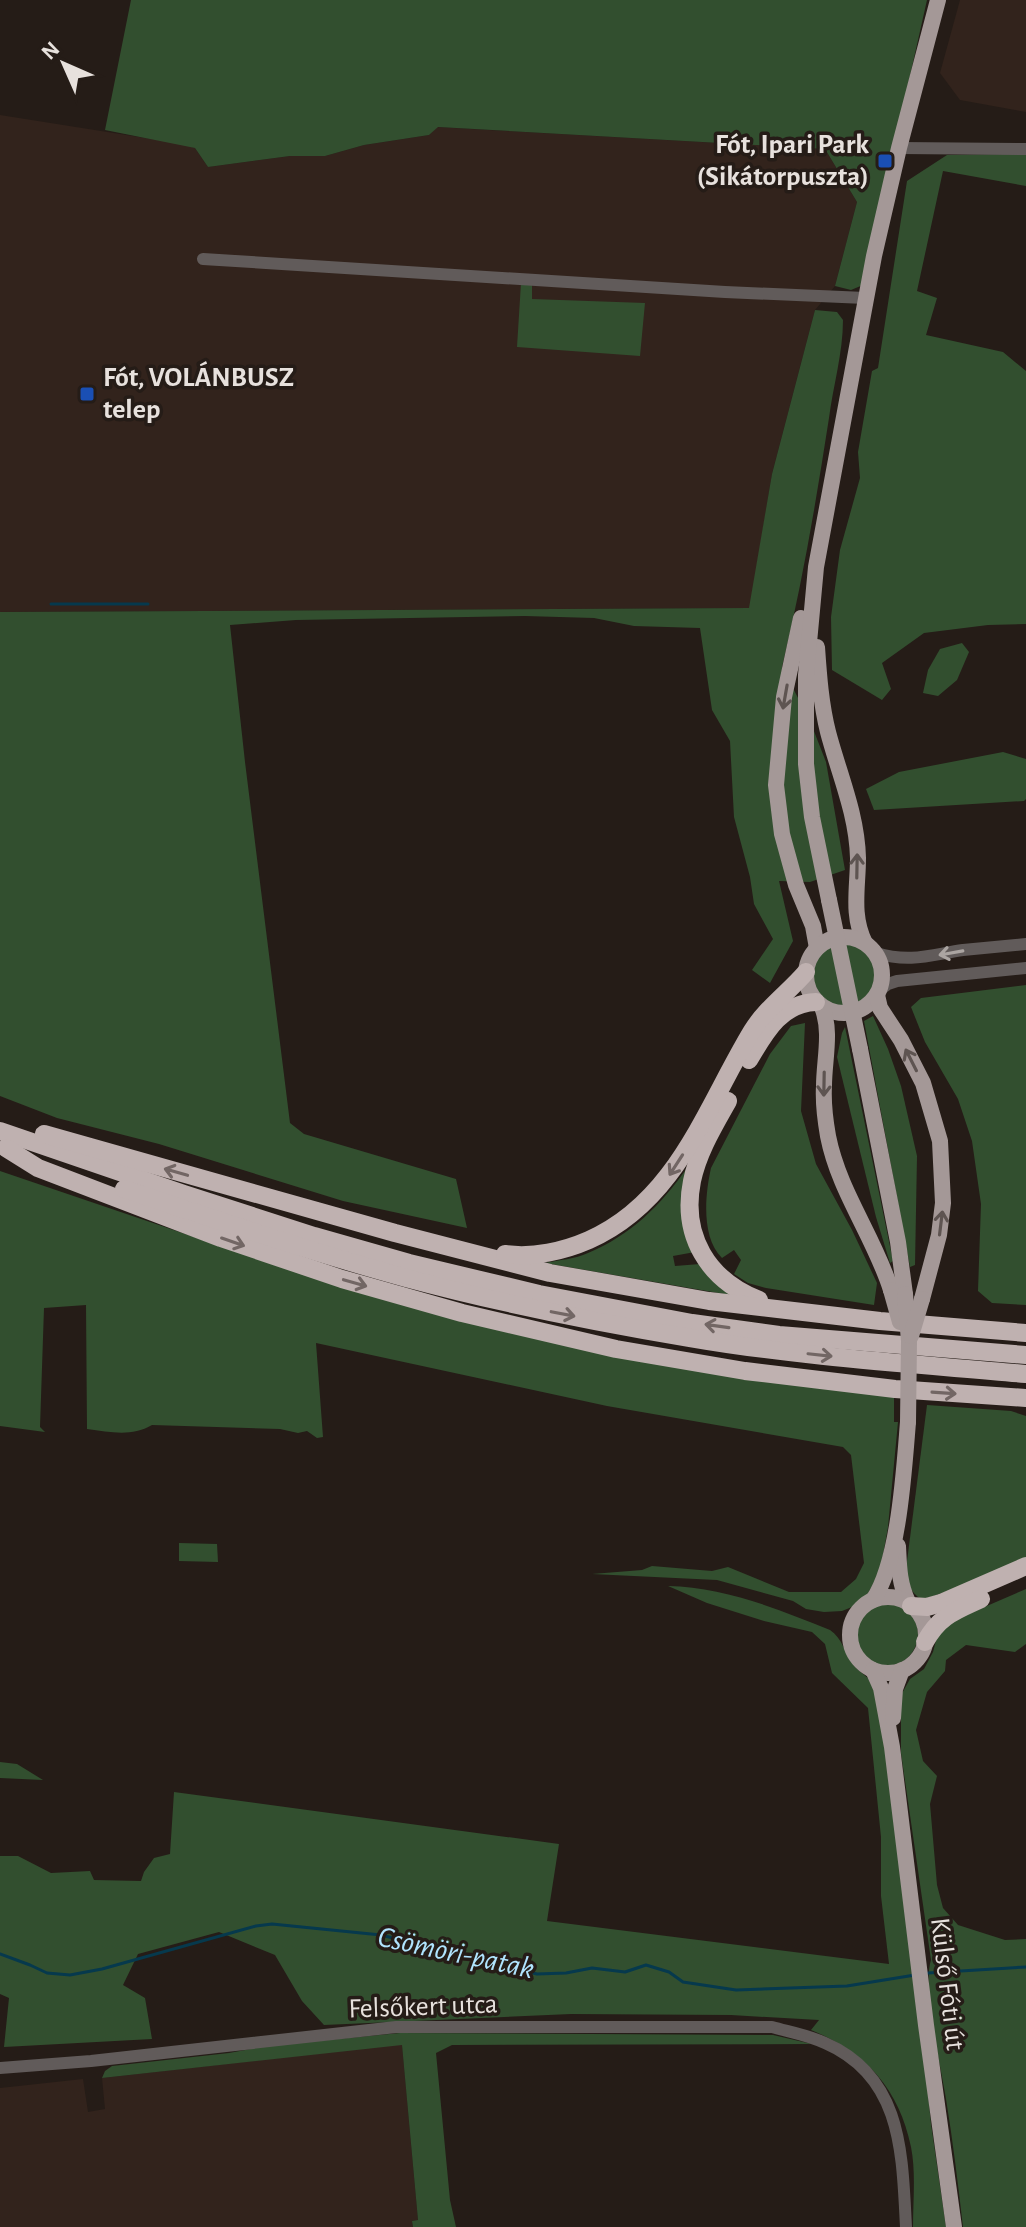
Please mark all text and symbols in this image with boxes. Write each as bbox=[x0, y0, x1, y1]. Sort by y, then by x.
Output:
north arrow bbox=[24, 24, 104, 104]
text: N bbox=[37, 37, 64, 64]
place label: Fót, Ipari Park (Sikátorpuszta) bbox=[697, 131, 869, 191]
marker: Fót, Ipari Park (Sikátorpuszta) bbox=[876, 152, 894, 170]
place label: Fót, VOLÁNBUSZ telep bbox=[103, 361, 294, 424]
marker: Fót, VOLÁNBUSZ telep bbox=[78, 385, 96, 403]
one-way arrow bbox=[776, 684, 791, 709]
one-way arrow bbox=[849, 853, 865, 880]
one-way arrow bbox=[938, 946, 964, 961]
one-way arrow bbox=[903, 1048, 919, 1072]
one-way arrow bbox=[816, 1070, 832, 1097]
one-way arrow bbox=[668, 1154, 685, 1176]
one-way arrow bbox=[164, 1163, 190, 1178]
one-way arrow bbox=[933, 1210, 948, 1237]
one-way arrow bbox=[220, 1236, 245, 1251]
one-way arrow bbox=[342, 1276, 368, 1291]
one-way arrow bbox=[550, 1308, 576, 1323]
one-way arrow bbox=[705, 1318, 730, 1333]
one-way arrow bbox=[806, 1347, 833, 1362]
one-way arrow bbox=[930, 1386, 957, 1401]
street label: Külső Fóti út bbox=[925, 1916, 969, 2052]
water label: Csömöri-patak bbox=[375, 1922, 537, 1984]
street label: Felsőkert utca bbox=[348, 1990, 498, 2024]

